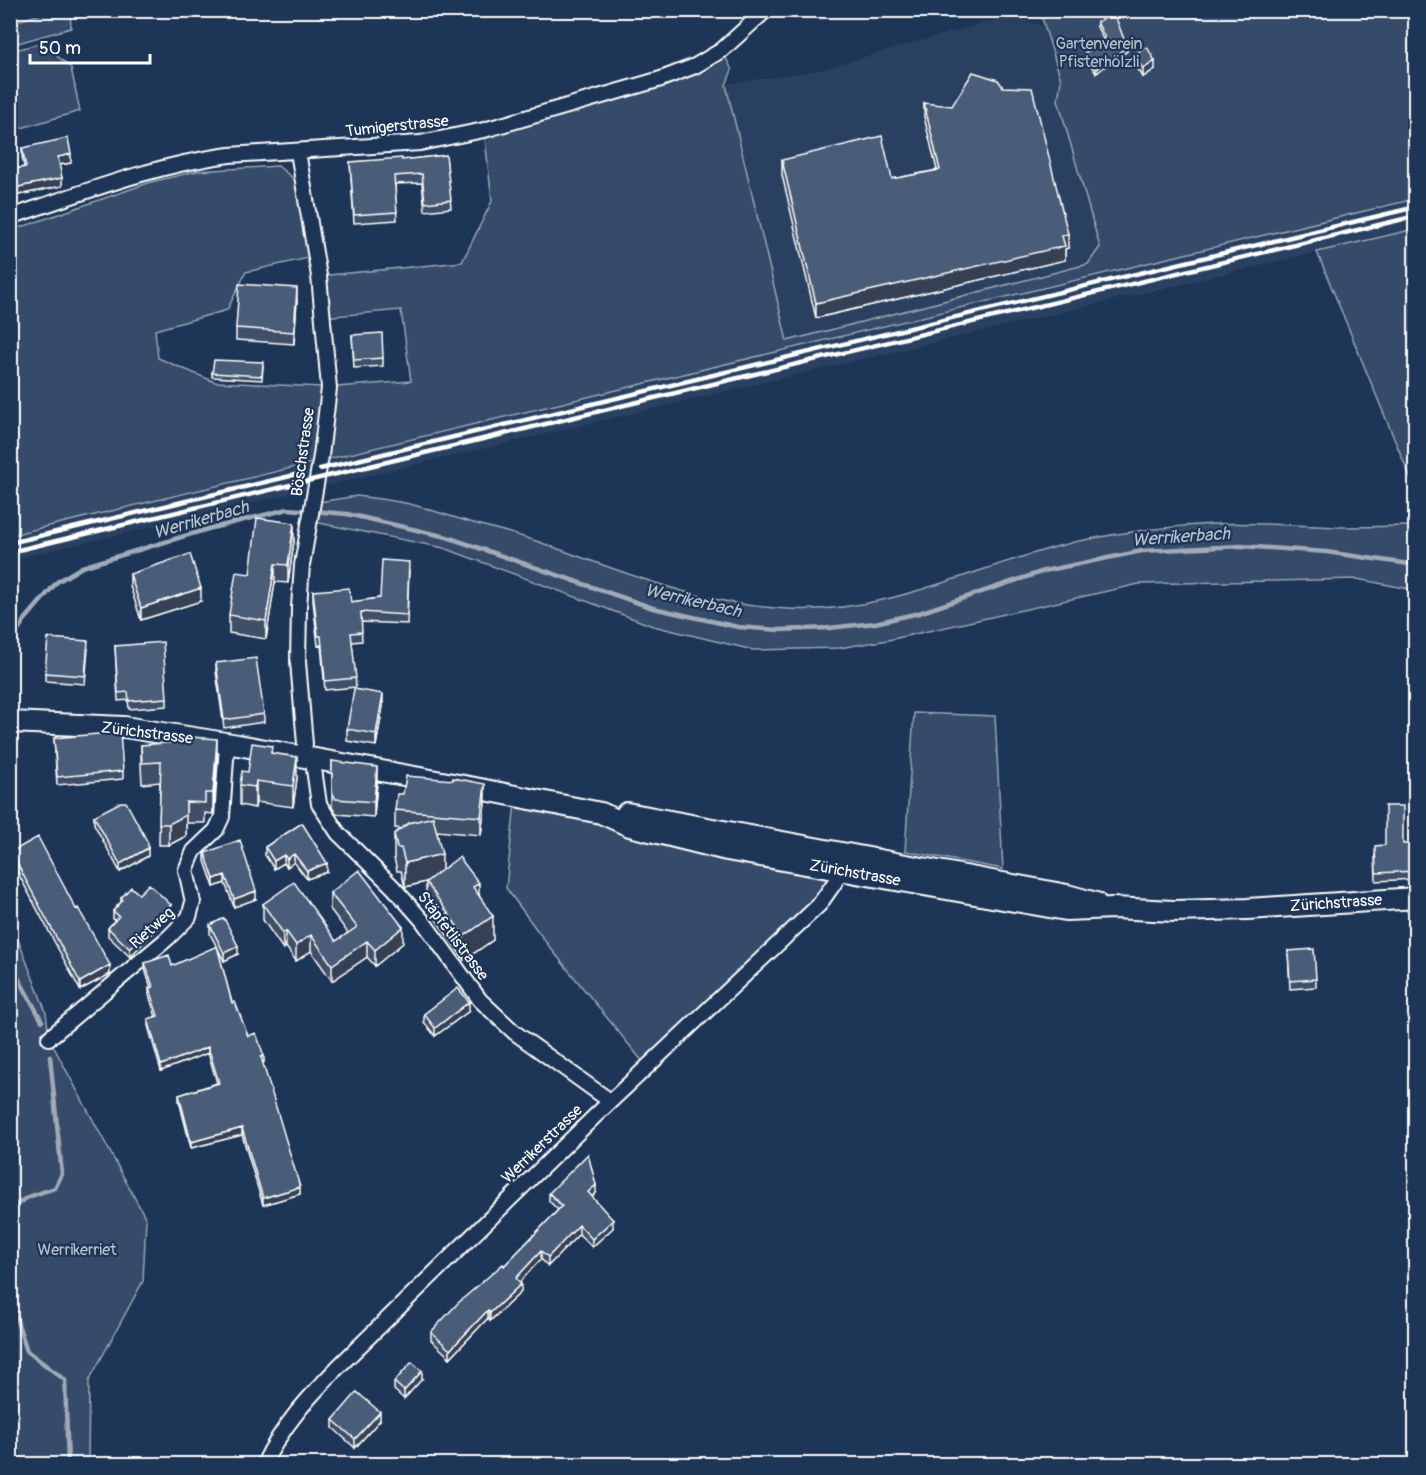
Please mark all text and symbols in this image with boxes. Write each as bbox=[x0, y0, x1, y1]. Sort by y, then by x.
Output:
scale bar bbox=[30, 27, 150, 65]
park label: Gartenverein Pfisterhölzli bbox=[1056, 34, 1142, 72]
text: 50 m bbox=[39, 37, 81, 60]
street label: Tumigerstrasse bbox=[344, 111, 450, 141]
street label: Böschstrasse bbox=[287, 406, 319, 498]
water label: Werrikerbach bbox=[151, 495, 253, 545]
water label: Werrikerbach bbox=[1131, 522, 1232, 552]
water label: Werrikerbach bbox=[643, 579, 745, 624]
street label: Zürichstrasse bbox=[100, 717, 194, 749]
street label: Zürichstrasse bbox=[808, 855, 902, 891]
street label: Stäpfetlistrasse bbox=[413, 887, 493, 985]
street label: Zürichstrasse bbox=[1289, 890, 1383, 916]
street label: Rietweg bbox=[126, 903, 178, 953]
street label: Werrikerstrasse bbox=[497, 1100, 587, 1188]
park label: Werrikerriet bbox=[38, 1240, 117, 1260]

